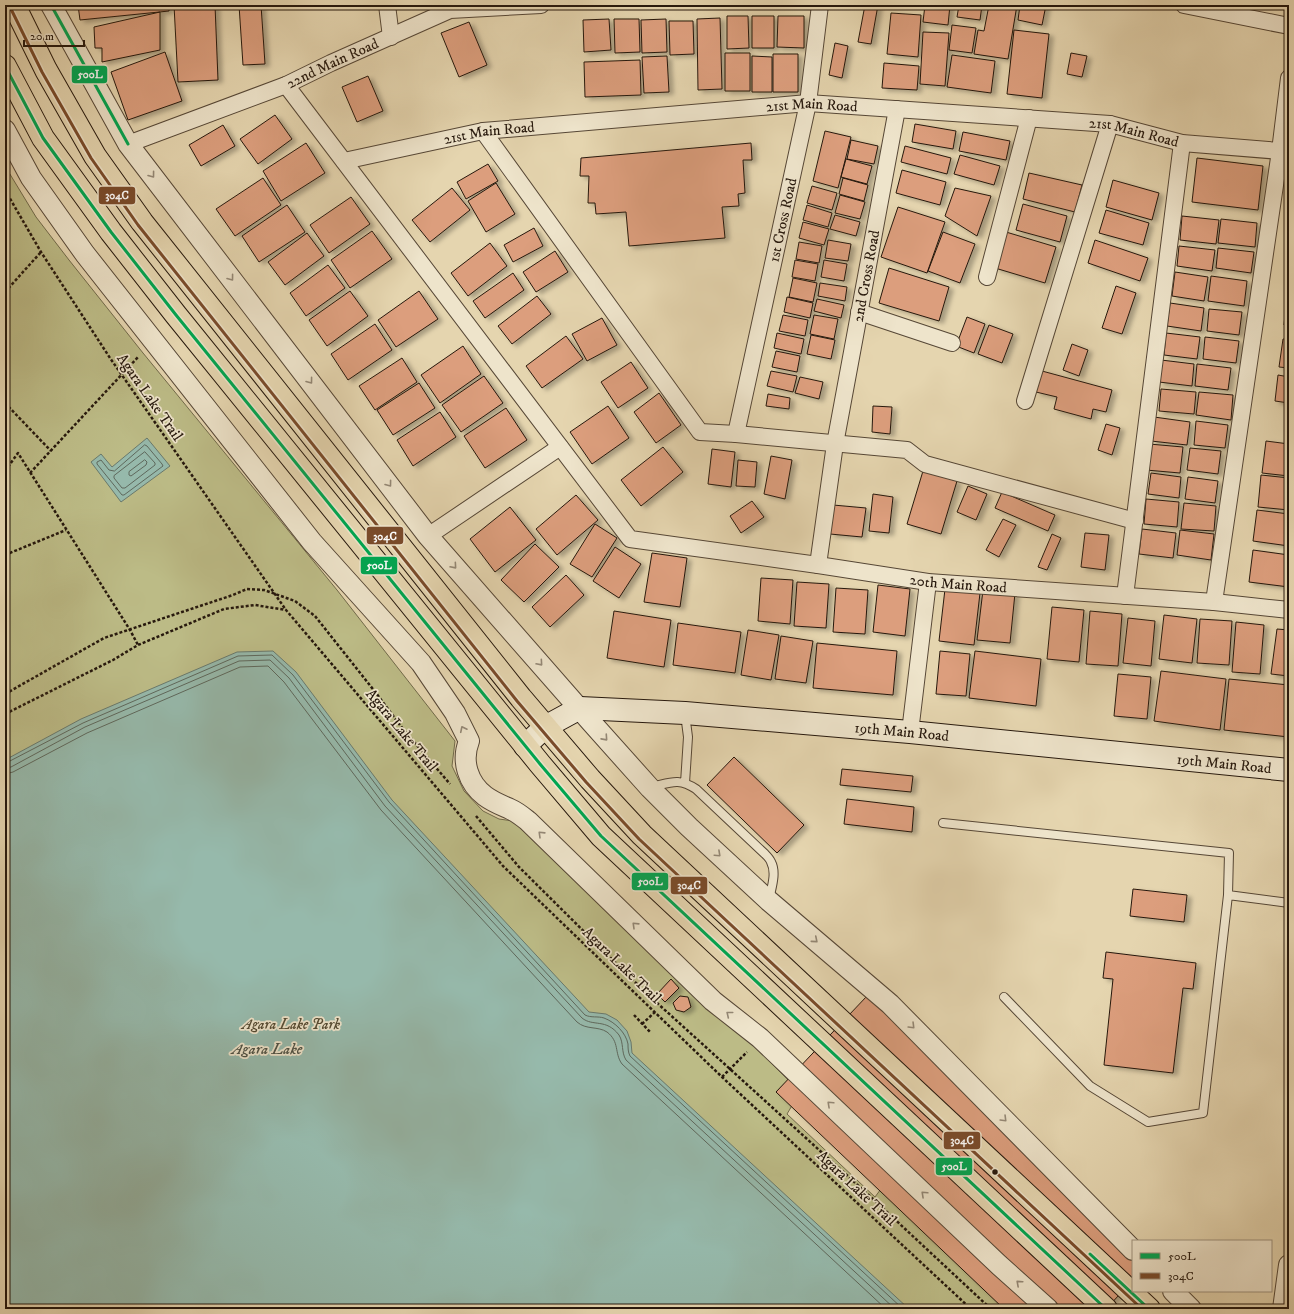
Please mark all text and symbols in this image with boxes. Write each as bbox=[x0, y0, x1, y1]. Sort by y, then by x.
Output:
scale bar bbox=[24, 22, 84, 48]
text: 20 m bbox=[30, 29, 54, 44]
street label: 22nd Main Road bbox=[284, 34, 382, 93]
line badge: 500L bbox=[71, 65, 108, 84]
text: 500L bbox=[76, 68, 103, 82]
street label: 21st Main Road bbox=[765, 94, 859, 117]
street label: 21st Main Road bbox=[1088, 114, 1181, 152]
street label: 21st Main Road bbox=[442, 118, 536, 149]
one-way arrow bbox=[147, 170, 154, 177]
street label: 1st Cross Road bbox=[765, 176, 802, 264]
line badge: 304C bbox=[98, 186, 136, 205]
text: 304C bbox=[105, 189, 129, 203]
street label: 2nd Cross Road bbox=[849, 228, 884, 324]
one-way arrow bbox=[226, 274, 233, 281]
street label: Agara Lake Trail bbox=[112, 350, 187, 445]
one-way arrow bbox=[305, 377, 312, 384]
one-way arrow bbox=[384, 480, 391, 487]
line badge: 304C bbox=[366, 526, 404, 545]
text: 304C bbox=[373, 530, 397, 544]
line badge: 500L bbox=[360, 556, 398, 575]
text: 500L bbox=[365, 559, 392, 573]
one-way arrow bbox=[450, 561, 457, 568]
street label: 20th Main Road bbox=[908, 570, 1008, 598]
one-way arrow bbox=[535, 659, 542, 666]
street label: Agara Lake Trail bbox=[361, 685, 442, 776]
street label: 19th Main Road bbox=[854, 718, 950, 746]
one-way arrow bbox=[460, 726, 468, 733]
one-way arrow bbox=[600, 733, 608, 741]
street label: 19th Main Road bbox=[1176, 750, 1273, 778]
one-way arrow bbox=[538, 831, 546, 839]
one-way arrow bbox=[713, 849, 721, 857]
line badge: 500L bbox=[631, 872, 669, 891]
text: 500L bbox=[636, 875, 663, 889]
line badge: 304C bbox=[670, 876, 708, 895]
text: 304C bbox=[677, 879, 701, 893]
one-way arrow bbox=[632, 922, 640, 929]
street label: Agara Lake Trail bbox=[578, 923, 665, 1008]
one-way arrow bbox=[810, 936, 818, 943]
one-way arrow bbox=[727, 1011, 734, 1018]
park label: Agara Lake Park bbox=[240, 1015, 341, 1034]
one-way arrow bbox=[907, 1021, 915, 1029]
water label: Agara Lake bbox=[230, 1039, 303, 1059]
one-way arrow bbox=[827, 1102, 835, 1109]
one-way arrow bbox=[999, 1114, 1007, 1122]
line badge: 304C bbox=[943, 1131, 981, 1150]
text: 304C bbox=[950, 1134, 974, 1148]
street label: Agara Lake Trail bbox=[813, 1146, 901, 1231]
line badge: 500L bbox=[935, 1157, 973, 1176]
text: 500L bbox=[940, 1160, 967, 1174]
unlabelled marker bbox=[990, 1167, 1000, 1177]
one-way arrow bbox=[921, 1191, 929, 1199]
legend bbox=[1132, 1240, 1272, 1292]
text: 500L bbox=[1168, 1249, 1196, 1264]
text: 304C bbox=[1168, 1269, 1194, 1284]
one-way arrow bbox=[1016, 1280, 1024, 1288]

